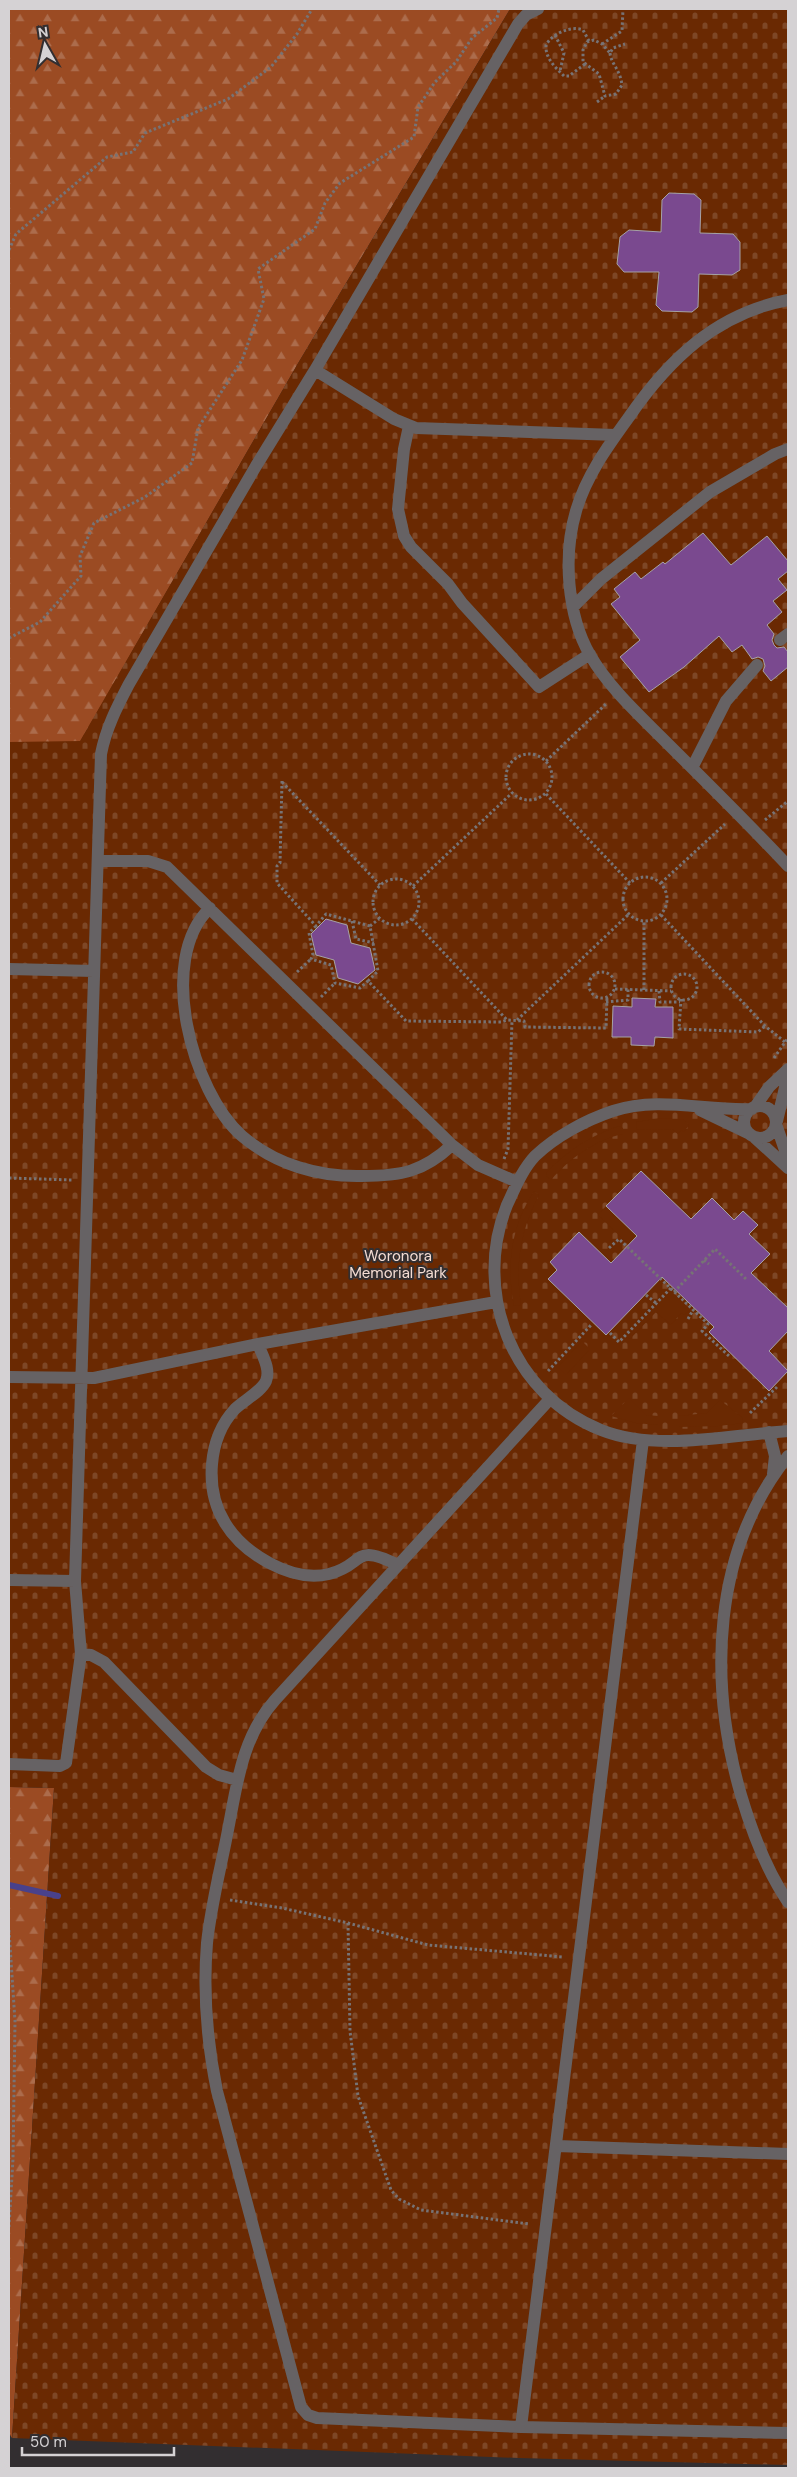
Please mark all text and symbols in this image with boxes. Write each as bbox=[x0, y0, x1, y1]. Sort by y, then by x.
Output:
north arrow bbox=[20, 20, 70, 70]
text: N bbox=[37, 23, 50, 42]
park label: Woronora Memorial Park bbox=[349, 1246, 447, 1283]
scale bar bbox=[22, 2424, 175, 2456]
text: 50 m bbox=[30, 2432, 67, 2452]

